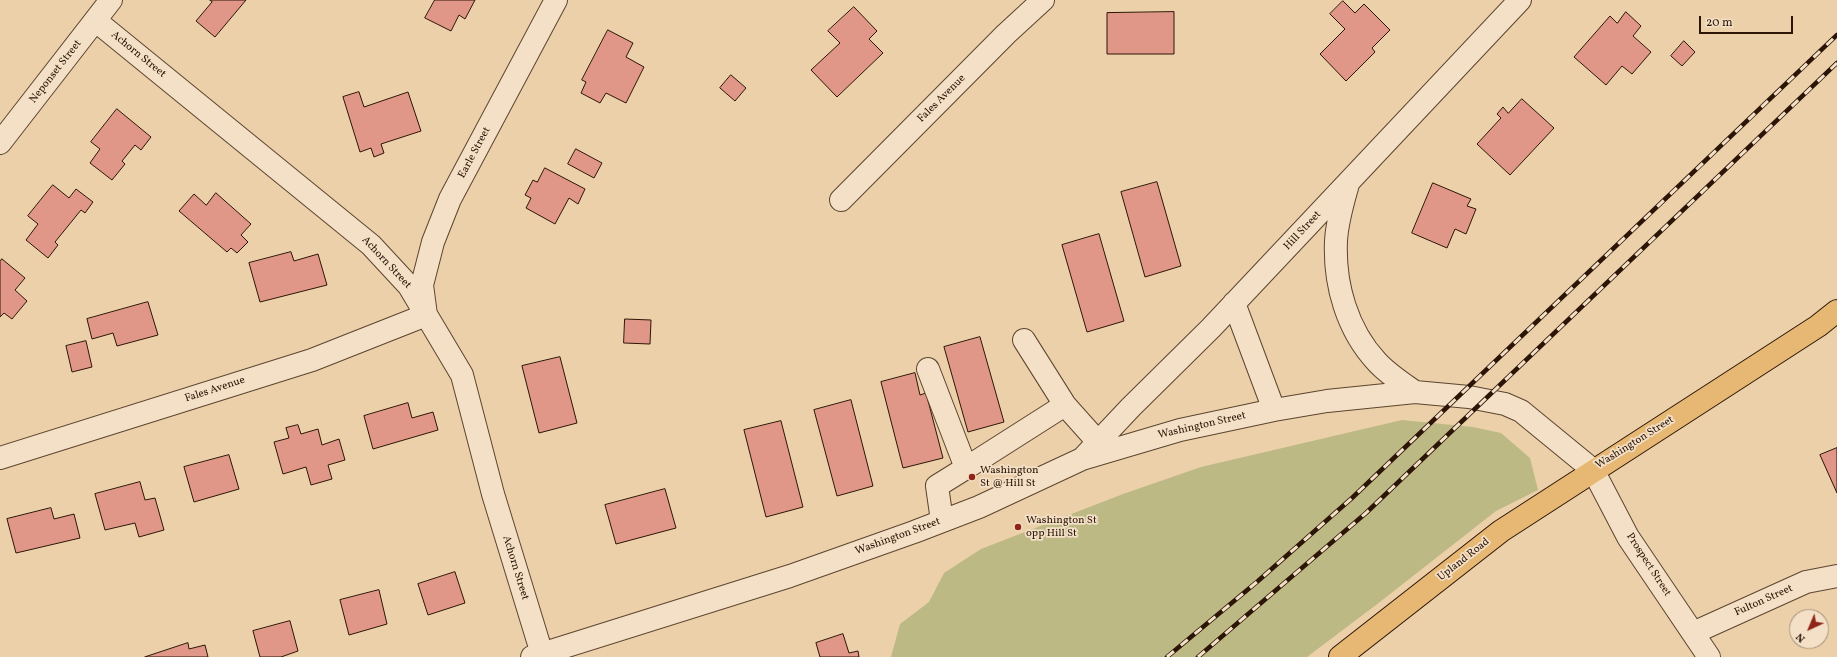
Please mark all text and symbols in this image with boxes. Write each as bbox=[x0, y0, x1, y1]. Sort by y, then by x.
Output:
scale bar bbox=[1701, 8, 1795, 34]
text: 20 m bbox=[1706, 15, 1733, 31]
street label: Achorn Street bbox=[108, 29, 168, 81]
street label: Neponset Street bbox=[27, 38, 85, 106]
street label: Fales Avenue bbox=[915, 72, 969, 126]
street label: Earle Street bbox=[456, 125, 494, 181]
street label: Hill Street bbox=[1281, 209, 1325, 253]
street label: Achorn Street bbox=[358, 234, 414, 292]
street label: Fales Avenue bbox=[183, 374, 247, 406]
street label: Washington Street bbox=[1157, 409, 1247, 443]
street label: Washington Street bbox=[1593, 414, 1677, 472]
place label: Washington St @ Hill St bbox=[980, 464, 1039, 490]
marker: Washington St @ Hill St bbox=[967, 472, 977, 482]
place label: Washington St opp Hill St bbox=[1026, 514, 1097, 540]
street label: Washington Street bbox=[854, 515, 942, 559]
marker: Washington St opp Hill St bbox=[1013, 522, 1023, 532]
street label: Prospect Street bbox=[1623, 531, 1673, 599]
street label: Achorn Street bbox=[499, 534, 531, 602]
street label: Upland Road bbox=[1435, 536, 1493, 584]
street label: Fulton Street bbox=[1733, 582, 1795, 620]
north arrow bbox=[1789, 609, 1829, 649]
text: N bbox=[1793, 629, 1809, 645]

